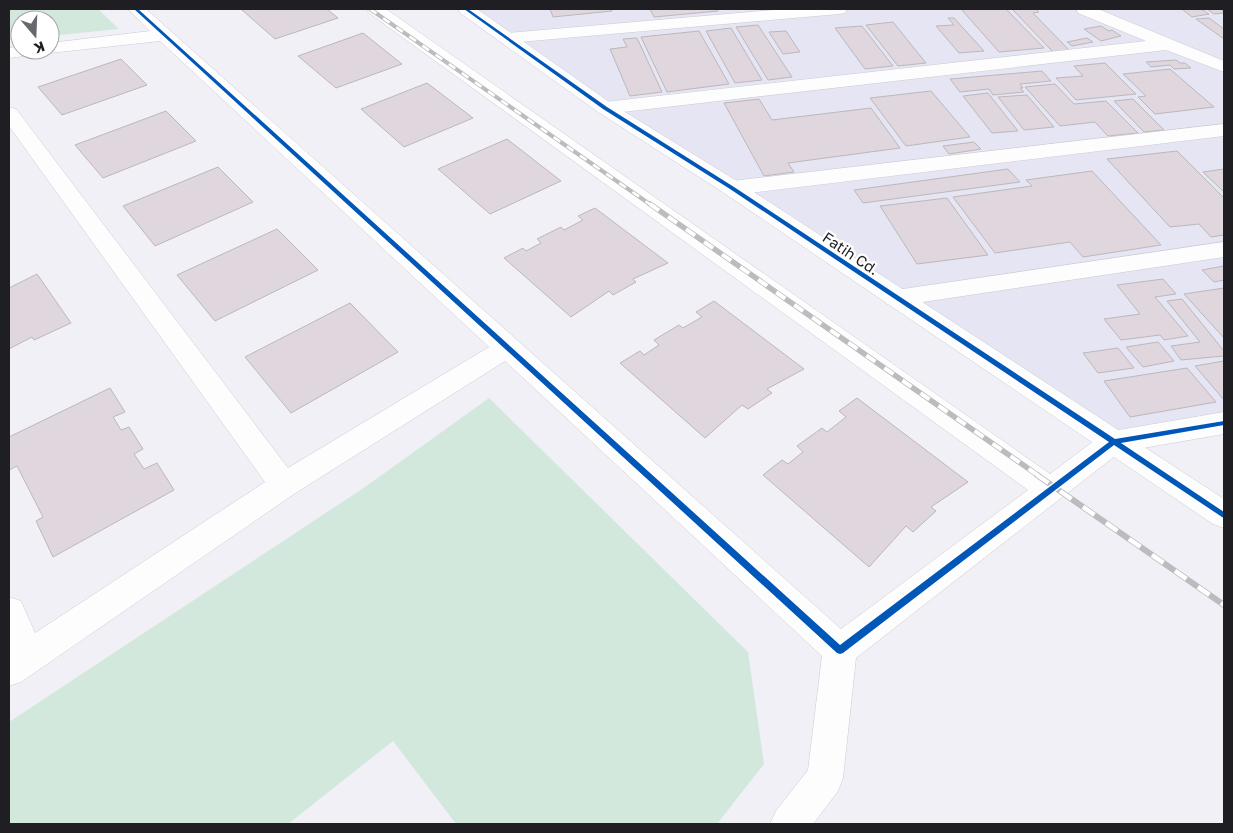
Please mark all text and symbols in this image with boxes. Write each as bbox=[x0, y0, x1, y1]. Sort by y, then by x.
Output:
north arrow bbox=[10, 10, 60, 60]
text: K bbox=[32, 38, 47, 57]
street label: Fatih Cd. bbox=[819, 228, 883, 278]

